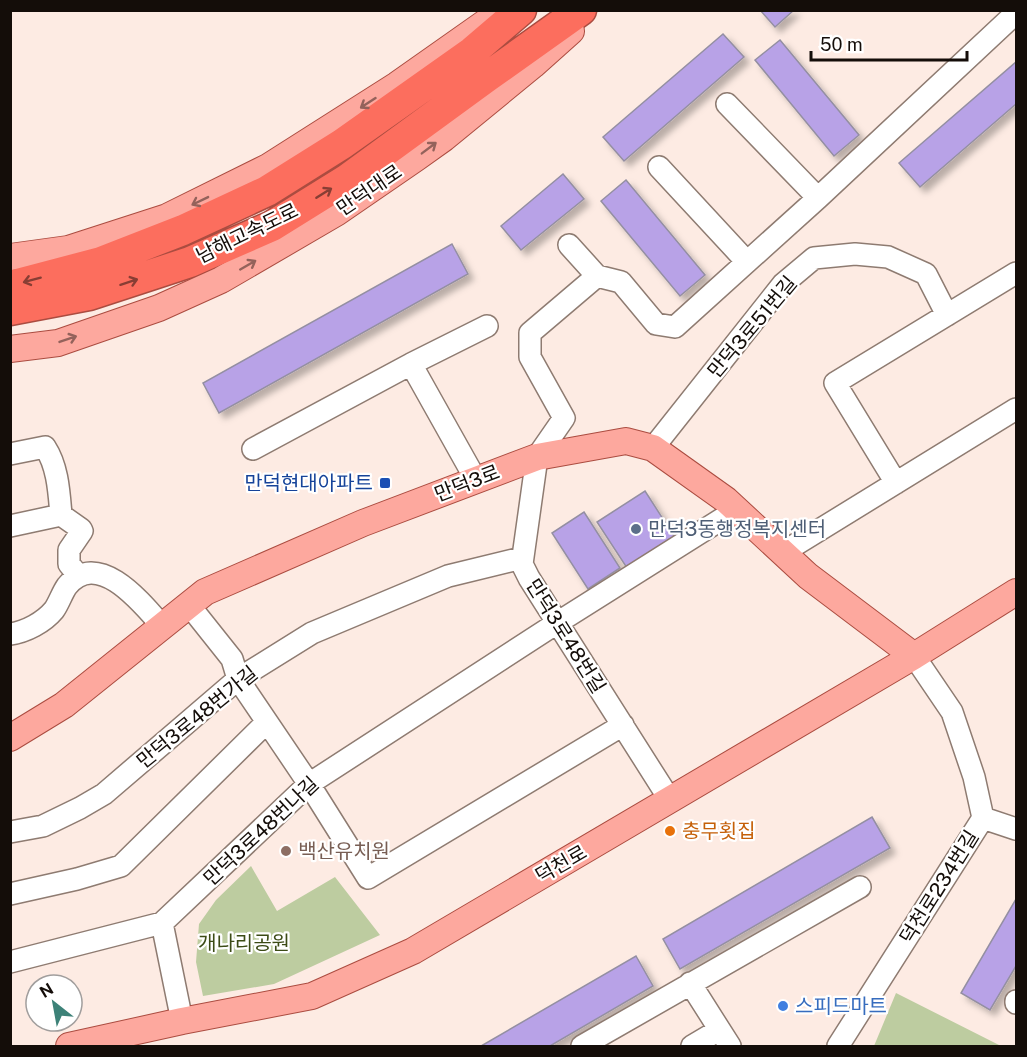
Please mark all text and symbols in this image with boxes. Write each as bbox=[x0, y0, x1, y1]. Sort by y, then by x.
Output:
scale bar bbox=[811, 24, 967, 62]
text: 50 m bbox=[820, 34, 863, 55]
one-way arrow bbox=[360, 98, 377, 110]
one-way arrow bbox=[421, 142, 437, 155]
street label: 만덕대로 bbox=[332, 159, 406, 221]
one-way arrow bbox=[316, 187, 333, 200]
one-way arrow bbox=[191, 196, 209, 208]
street label: 남해고속도로 bbox=[192, 198, 302, 268]
one-way arrow bbox=[239, 258, 256, 270]
street label: 만덕3로51번길 bbox=[702, 271, 802, 383]
one-way arrow bbox=[23, 275, 42, 287]
one-way arrow bbox=[119, 276, 138, 287]
one-way arrow bbox=[58, 333, 77, 344]
street label: 만덕3로 bbox=[431, 460, 503, 506]
place label: 만덕현대아파트 bbox=[244, 471, 373, 495]
marker: 만덕현대아파트 bbox=[378, 476, 392, 490]
place label: 만덕3동행정복지센터 bbox=[648, 517, 826, 541]
marker: 만덕3동행정복지센터 bbox=[629, 522, 643, 536]
street label: 만덕3로48번길 bbox=[521, 574, 611, 698]
street label: 만덕3로48번가길 bbox=[132, 661, 262, 773]
street label: 만덕3로48번나길 bbox=[199, 772, 323, 890]
place label: 충무횟집 bbox=[682, 819, 756, 843]
marker: 충무횟집 bbox=[663, 824, 677, 838]
street label: 덕천로234번길 bbox=[895, 826, 983, 948]
place label: 백산유치원 bbox=[298, 839, 390, 863]
street label: 덕천로 bbox=[531, 840, 591, 888]
marker: 백산유치원 bbox=[279, 844, 293, 858]
park label: 개나리공원 bbox=[198, 931, 290, 955]
north arrow bbox=[24, 973, 84, 1033]
text: N bbox=[36, 979, 57, 1002]
place label: 스피드마트 bbox=[795, 994, 887, 1018]
marker: 스피드마트 bbox=[776, 999, 790, 1013]

